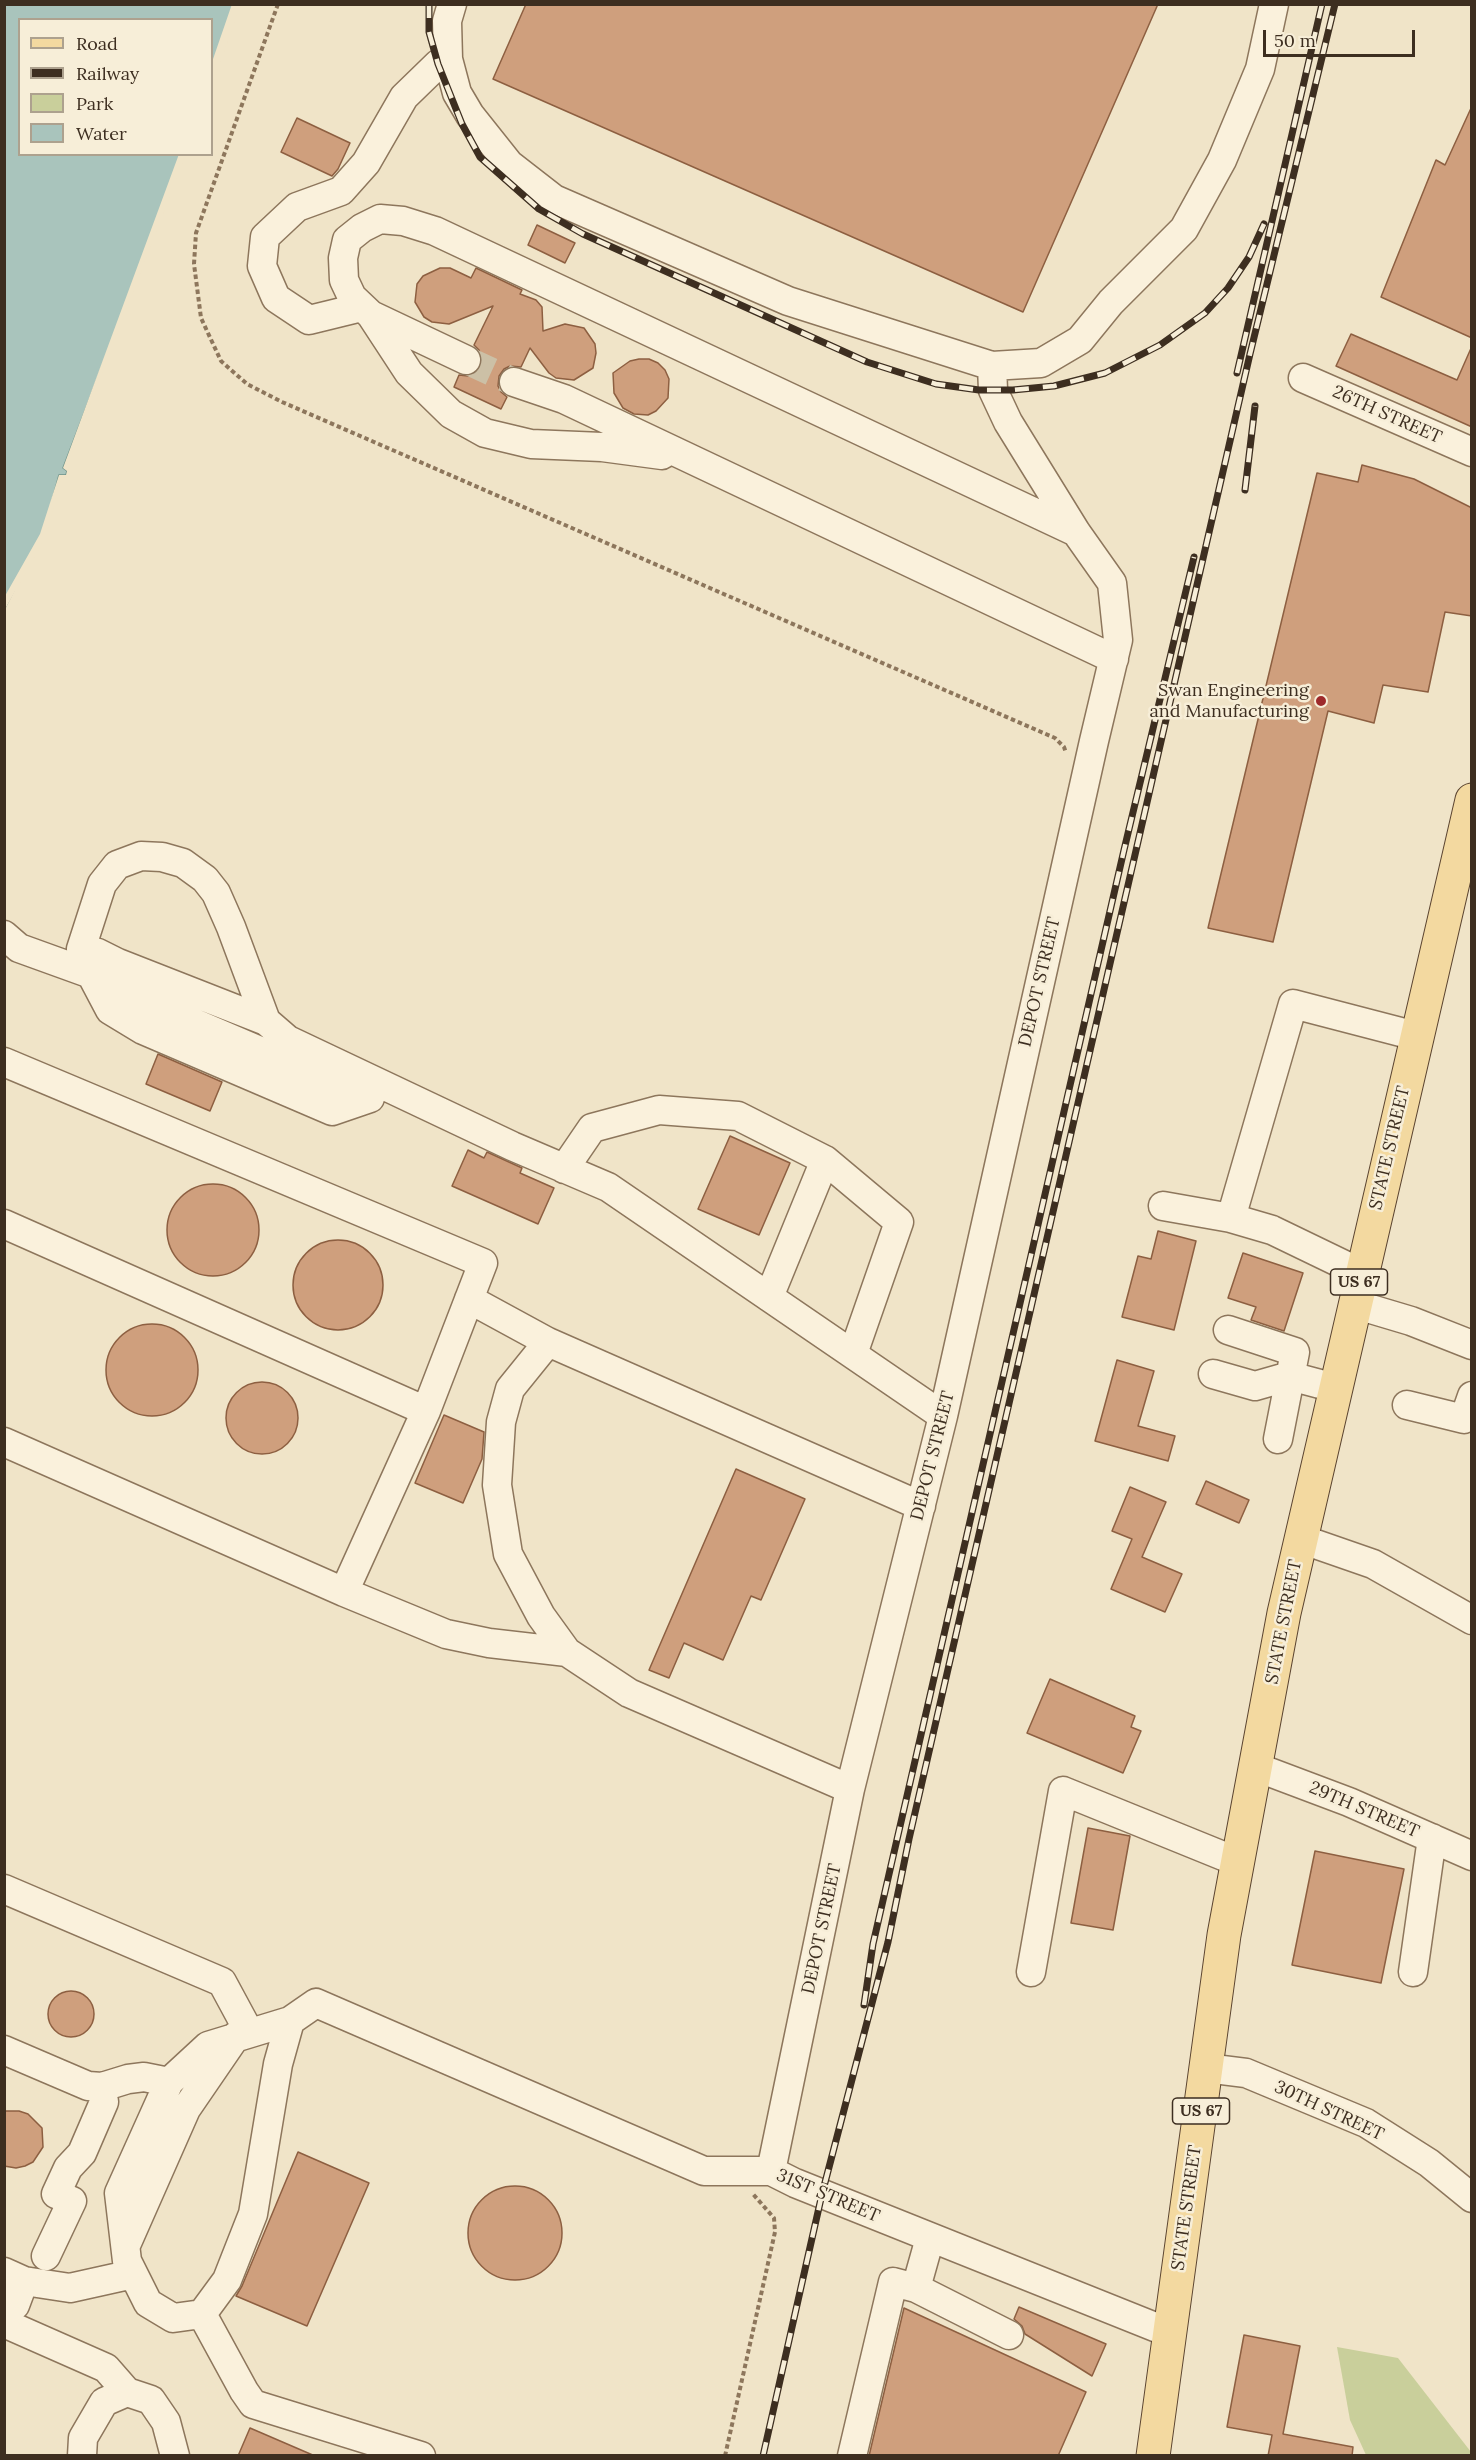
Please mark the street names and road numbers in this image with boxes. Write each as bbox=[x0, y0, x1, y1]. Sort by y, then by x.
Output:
street label: 26TH STREET bbox=[1329, 381, 1445, 449]
street label: DEPOT STREET bbox=[1015, 915, 1065, 1049]
street label: STATE STREET bbox=[1365, 1084, 1415, 1212]
road number: US 67 bbox=[1330, 1269, 1388, 1295]
street label: DEPOT STREET bbox=[906, 1389, 960, 1523]
street label: STATE STREET bbox=[1261, 1558, 1307, 1686]
street label: 29TH STREET bbox=[1306, 1777, 1422, 1843]
street label: DEPOT STREET bbox=[798, 1862, 846, 1996]
street label: 30TH STREET bbox=[1271, 2076, 1387, 2146]
road number: US 67 bbox=[1172, 2098, 1230, 2124]
street label: STATE STREET bbox=[1168, 2144, 1206, 2272]
street label: 31ST STREET bbox=[773, 2165, 883, 2227]

